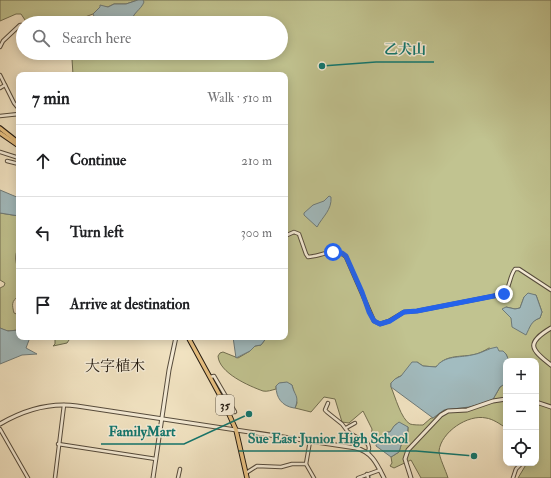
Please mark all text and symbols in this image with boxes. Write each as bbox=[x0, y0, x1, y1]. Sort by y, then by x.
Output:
search box bbox=[16, 16, 288, 60]
icon: search bbox=[30, 27, 52, 49]
text: Search here bbox=[62, 29, 131, 48]
callout: 乙犬山 bbox=[376, 36, 434, 62]
text: 乙犬山 bbox=[384, 41, 426, 58]
text: 7 min bbox=[32, 88, 70, 109]
text: Walk · 510 m bbox=[207, 90, 272, 106]
icon: ahead bbox=[32, 150, 54, 172]
text: Continue bbox=[70, 151, 126, 170]
text: 210 m bbox=[241, 153, 272, 169]
icon: left bbox=[32, 222, 54, 244]
text: Turn left bbox=[70, 223, 124, 242]
text: 300 m bbox=[241, 225, 272, 241]
route start bbox=[324, 243, 342, 261]
route end bbox=[495, 285, 513, 303]
icon: arrive bbox=[32, 294, 54, 316]
text: Arrive at destination bbox=[70, 295, 190, 314]
district label: 大字植木 bbox=[85, 357, 145, 376]
map controls bbox=[503, 358, 539, 466]
button: + bbox=[503, 358, 539, 394]
button: − bbox=[503, 394, 539, 430]
road number: 35 bbox=[216, 395, 234, 415]
callout: FamilyMart bbox=[101, 418, 184, 444]
text: FamilyMart bbox=[108, 423, 176, 441]
callout: Sue East Junior High School bbox=[239, 425, 416, 451]
text: Sue East Junior High School bbox=[248, 430, 409, 448]
button: locate bbox=[503, 430, 539, 466]

